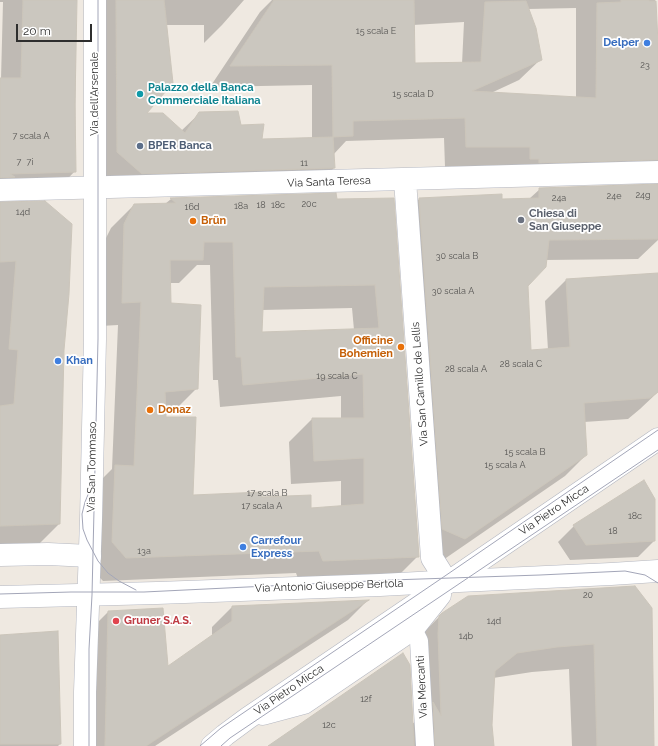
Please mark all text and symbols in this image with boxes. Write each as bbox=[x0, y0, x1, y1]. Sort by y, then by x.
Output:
scale bar bbox=[18, 16, 94, 42]
text: 20 m bbox=[23, 24, 51, 38]
house number: 15 scala E bbox=[356, 26, 396, 36]
place label: Delper bbox=[603, 36, 639, 50]
marker: Delper bbox=[642, 38, 652, 48]
street label: Via dell'Arsenale bbox=[88, 52, 102, 136]
house number: 23 bbox=[640, 60, 650, 70]
place label: Palazzo della Banca Commerciale Italiana bbox=[148, 81, 261, 107]
marker: Palazzo della Banca Commerciale Italiana bbox=[135, 89, 145, 99]
house number: 15 scala D bbox=[392, 89, 434, 99]
house number: 7 scala A bbox=[12, 131, 50, 141]
place label: BPER Banca bbox=[148, 139, 212, 153]
marker: BPER Banca bbox=[135, 141, 145, 151]
house number: 7 bbox=[17, 157, 21, 167]
house number: 7i bbox=[27, 157, 33, 167]
house number: 11 bbox=[300, 158, 308, 168]
street label: Via Santa Teresa bbox=[287, 174, 371, 190]
house number: 24g bbox=[635, 190, 651, 200]
house number: 24e bbox=[607, 191, 621, 201]
house number: 24a bbox=[552, 193, 566, 203]
house number: 20c bbox=[301, 199, 317, 209]
house number: 18 bbox=[256, 200, 266, 210]
house number: 18c bbox=[271, 200, 285, 210]
house number: 18a bbox=[234, 201, 248, 211]
house number: 16d bbox=[185, 202, 199, 212]
house number: 14d bbox=[16, 207, 30, 217]
place label: Chiesa di San Giuseppe bbox=[529, 207, 601, 233]
place label: Brün bbox=[201, 214, 226, 228]
marker: Chiesa di San Giuseppe bbox=[516, 215, 526, 225]
marker: Brün bbox=[188, 216, 198, 226]
house number: 30 scala B bbox=[436, 251, 478, 261]
house number: 30 scala A bbox=[432, 286, 474, 296]
street label: Via San Camillo de Lellis bbox=[409, 321, 431, 447]
place label: Officine Bohemien bbox=[339, 334, 393, 360]
marker: Officine Bohemien bbox=[396, 342, 406, 352]
place label: Khan bbox=[66, 354, 93, 368]
marker: Khan bbox=[53, 356, 63, 366]
house number: 28 scala C bbox=[500, 359, 542, 369]
house number: 28 scala A bbox=[445, 364, 487, 374]
house number: 19 scala C bbox=[316, 371, 358, 381]
place label: Donaz bbox=[158, 403, 191, 417]
marker: Donaz bbox=[145, 405, 155, 415]
street label: Via San Tommaso bbox=[85, 422, 99, 512]
house number: 15 scala B bbox=[505, 447, 545, 457]
house number: 15 scala A bbox=[485, 460, 525, 470]
street label: Via Pietro Micca bbox=[517, 482, 591, 538]
house number: 17 scala B bbox=[247, 488, 287, 498]
house number: 17 scala A bbox=[242, 501, 282, 511]
house number: 18c bbox=[628, 511, 642, 521]
house number: 18 bbox=[608, 526, 618, 536]
place label: Carrefour Express bbox=[251, 534, 302, 560]
marker: Carrefour Express bbox=[238, 542, 248, 552]
house number: 13a bbox=[137, 546, 151, 556]
street label: Via Antonio Giuseppe Bertola bbox=[254, 577, 404, 595]
house number: 20 bbox=[583, 590, 593, 600]
place label: Gruner S.A.S. bbox=[124, 614, 191, 628]
marker: Gruner S.A.S. bbox=[111, 616, 121, 626]
house number: 14d bbox=[487, 616, 501, 626]
house number: 14b bbox=[459, 631, 473, 641]
street label: Via Mercanti bbox=[414, 655, 430, 719]
street label: Via Pietro Micca bbox=[252, 662, 326, 718]
house number: 12f bbox=[360, 694, 372, 704]
house number: 12c bbox=[322, 720, 336, 730]

